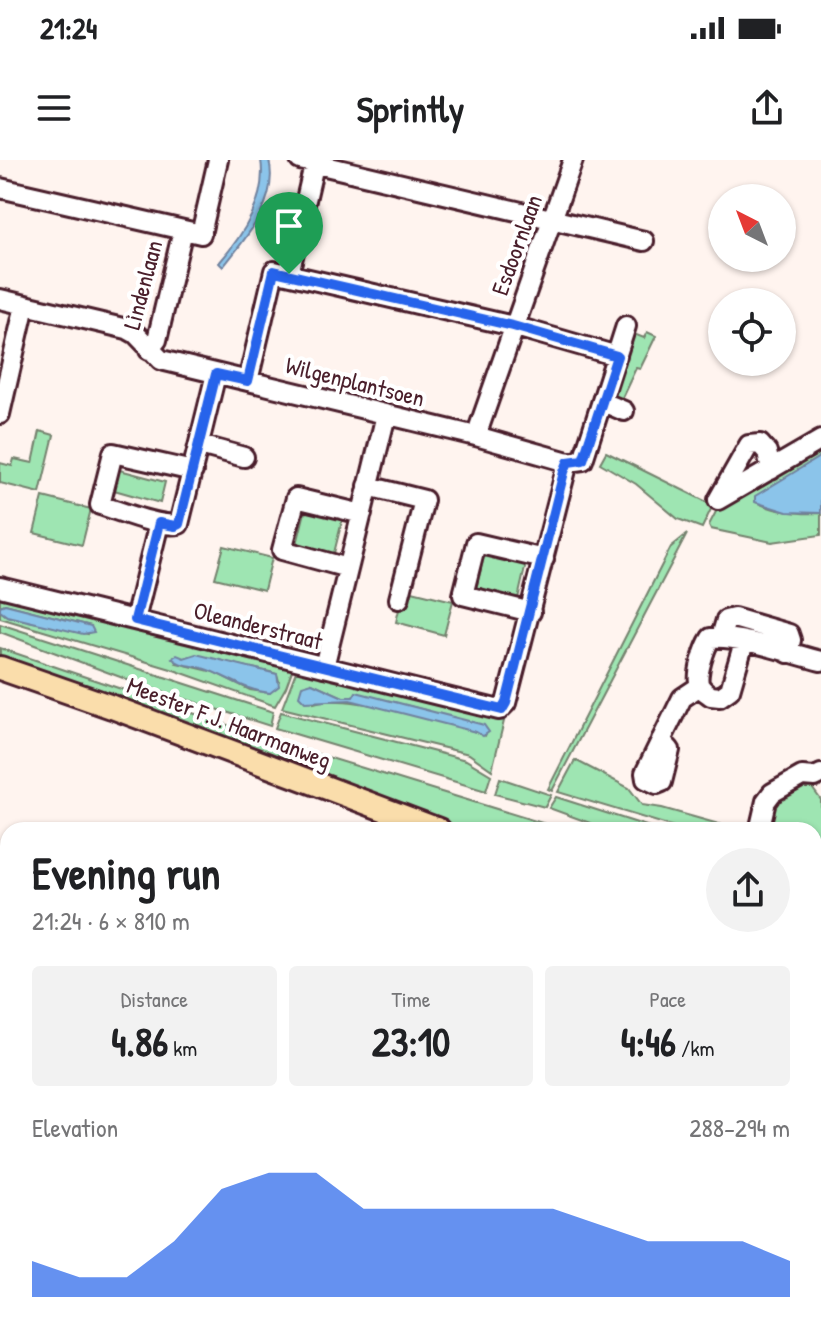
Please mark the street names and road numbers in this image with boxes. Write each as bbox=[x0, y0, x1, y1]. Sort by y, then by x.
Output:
street label: Esdoornlaan bbox=[483, 190, 549, 299]
street label: Lindenlaan bbox=[115, 237, 169, 333]
street label: Wilgenplantsoen bbox=[282, 348, 428, 414]
street label: Oleanderstraat bbox=[191, 594, 327, 657]
street label: Meester F.J. Haarmanweg bbox=[123, 668, 336, 776]

